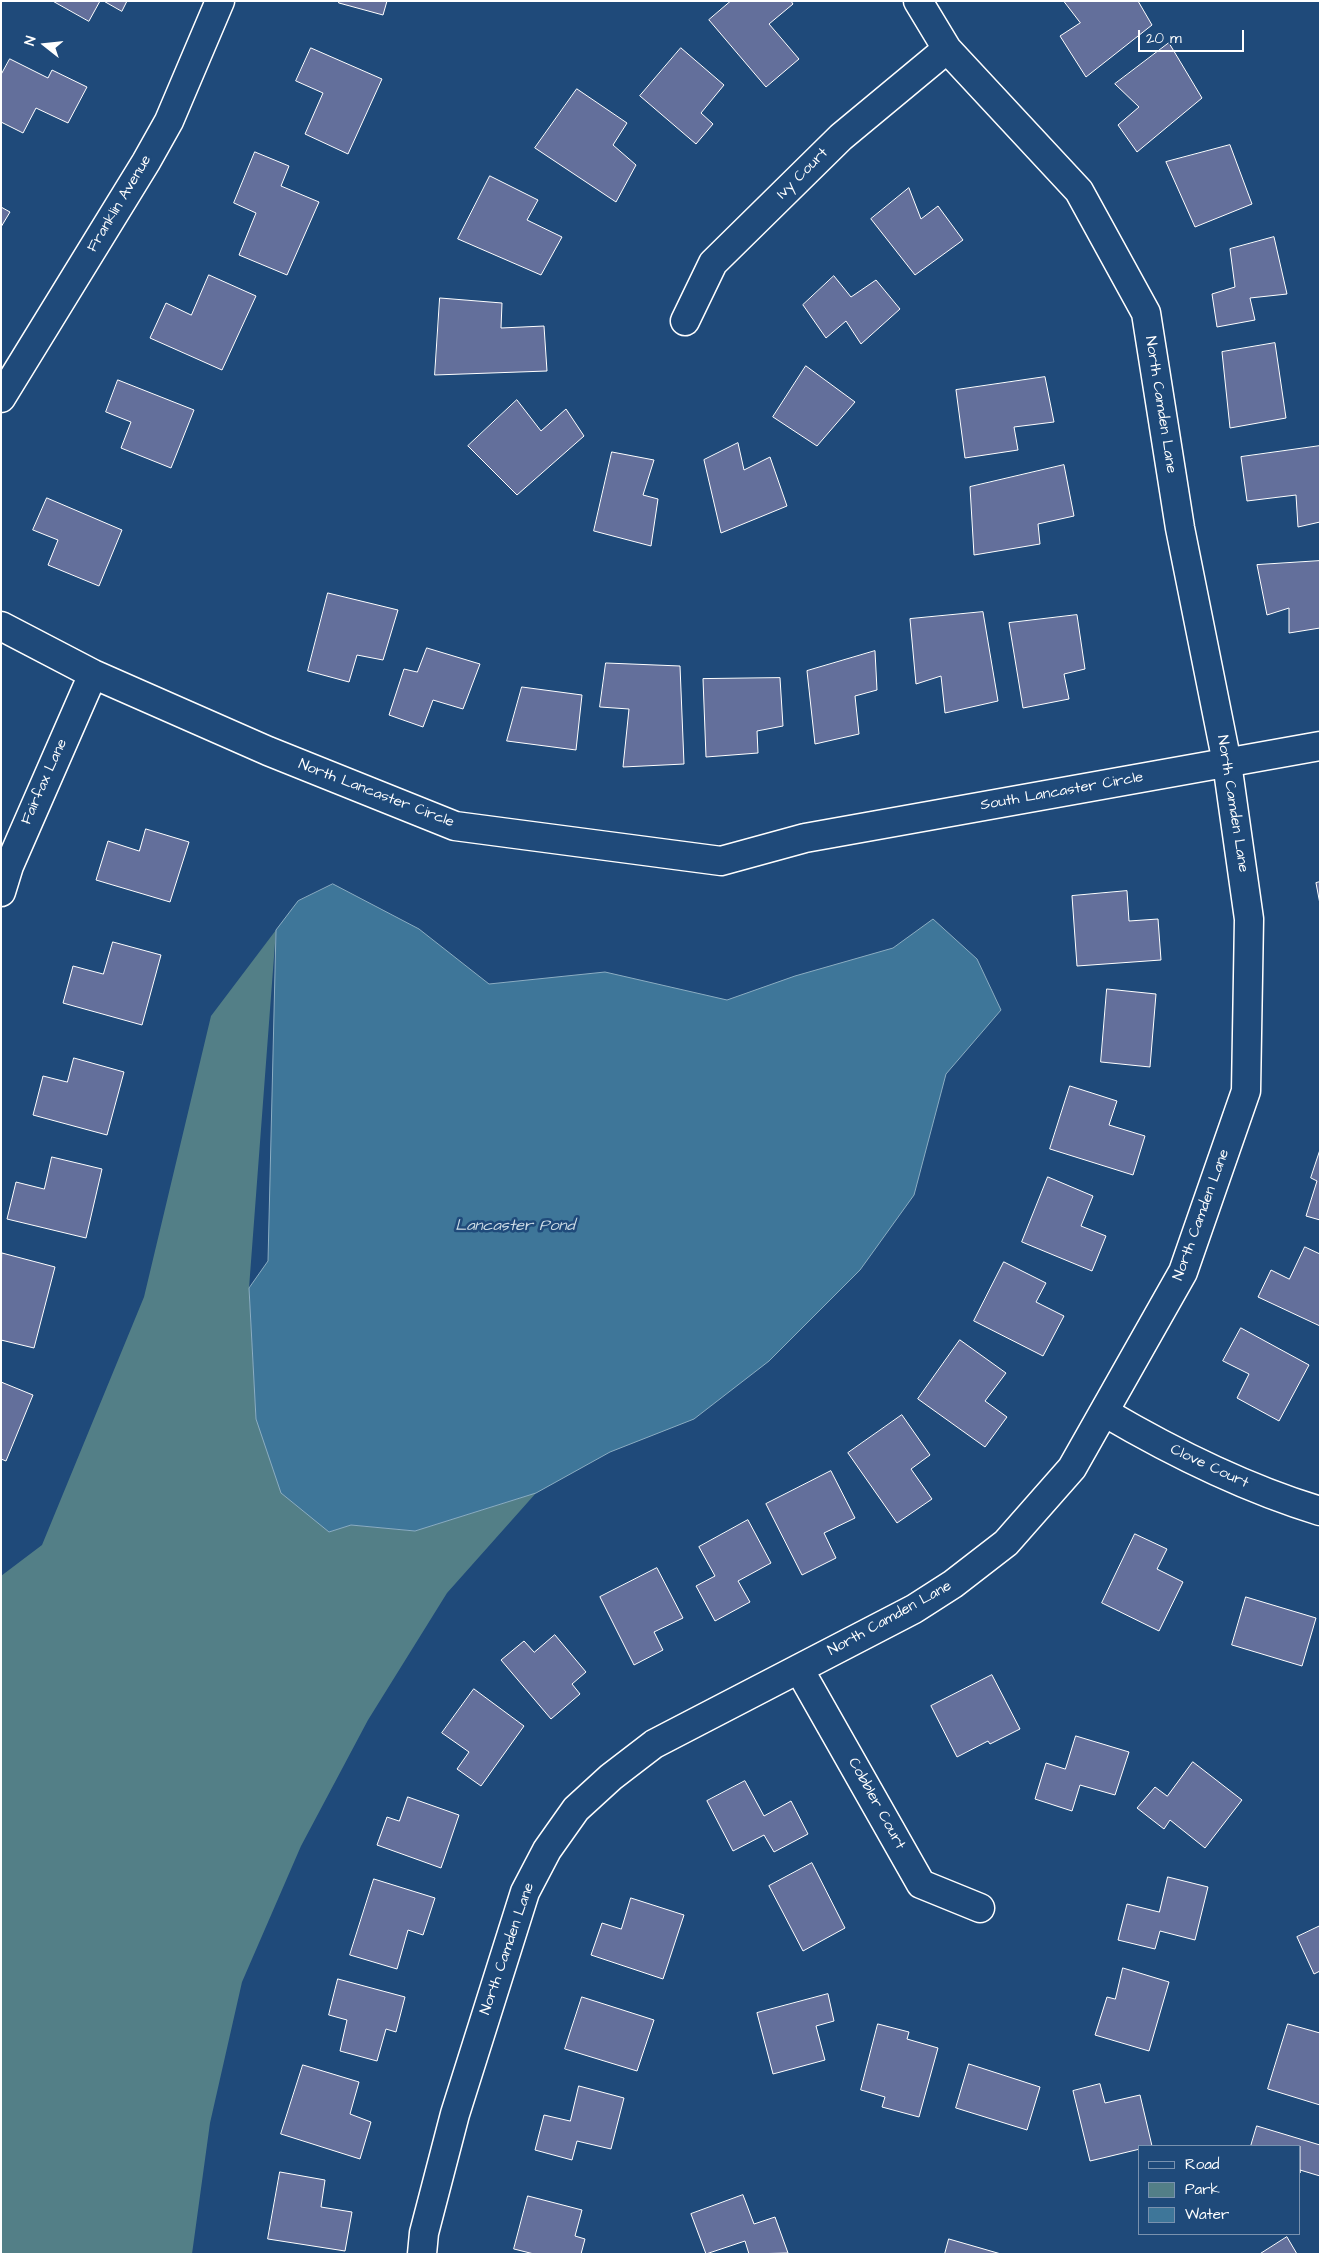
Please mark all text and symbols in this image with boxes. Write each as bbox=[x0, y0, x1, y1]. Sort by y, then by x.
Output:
north arrow bbox=[20, 20, 70, 70]
scale bar bbox=[1141, 20, 1247, 52]
text: 20 m bbox=[1146, 28, 1182, 49]
text: N bbox=[20, 34, 41, 48]
street label: Ivy Court bbox=[774, 145, 832, 203]
street label: Franklin Avenue bbox=[84, 152, 156, 256]
street label: North Camden Lane bbox=[1140, 335, 1180, 475]
street label: North Camden Lane bbox=[1212, 734, 1252, 874]
street label: Fairfax Lane bbox=[18, 736, 72, 828]
street label: North Lancaster Circle bbox=[296, 756, 456, 832]
street label: South Lancaster Circle bbox=[979, 769, 1145, 815]
street label: North Camden Lane bbox=[1170, 1147, 1234, 1283]
water label: Lancaster Pond bbox=[455, 1217, 575, 1237]
street label: Clove Court bbox=[1167, 1441, 1251, 1493]
street label: North Camden Lane bbox=[825, 1578, 955, 1660]
street label: Cobbler Court bbox=[843, 1755, 909, 1853]
street label: North Camden Lane bbox=[477, 1881, 539, 2017]
legend bbox=[1138, 2145, 1301, 2235]
text: Road bbox=[1185, 2154, 1219, 2175]
text: Park bbox=[1185, 2179, 1220, 2200]
text: Water bbox=[1185, 2204, 1229, 2225]

